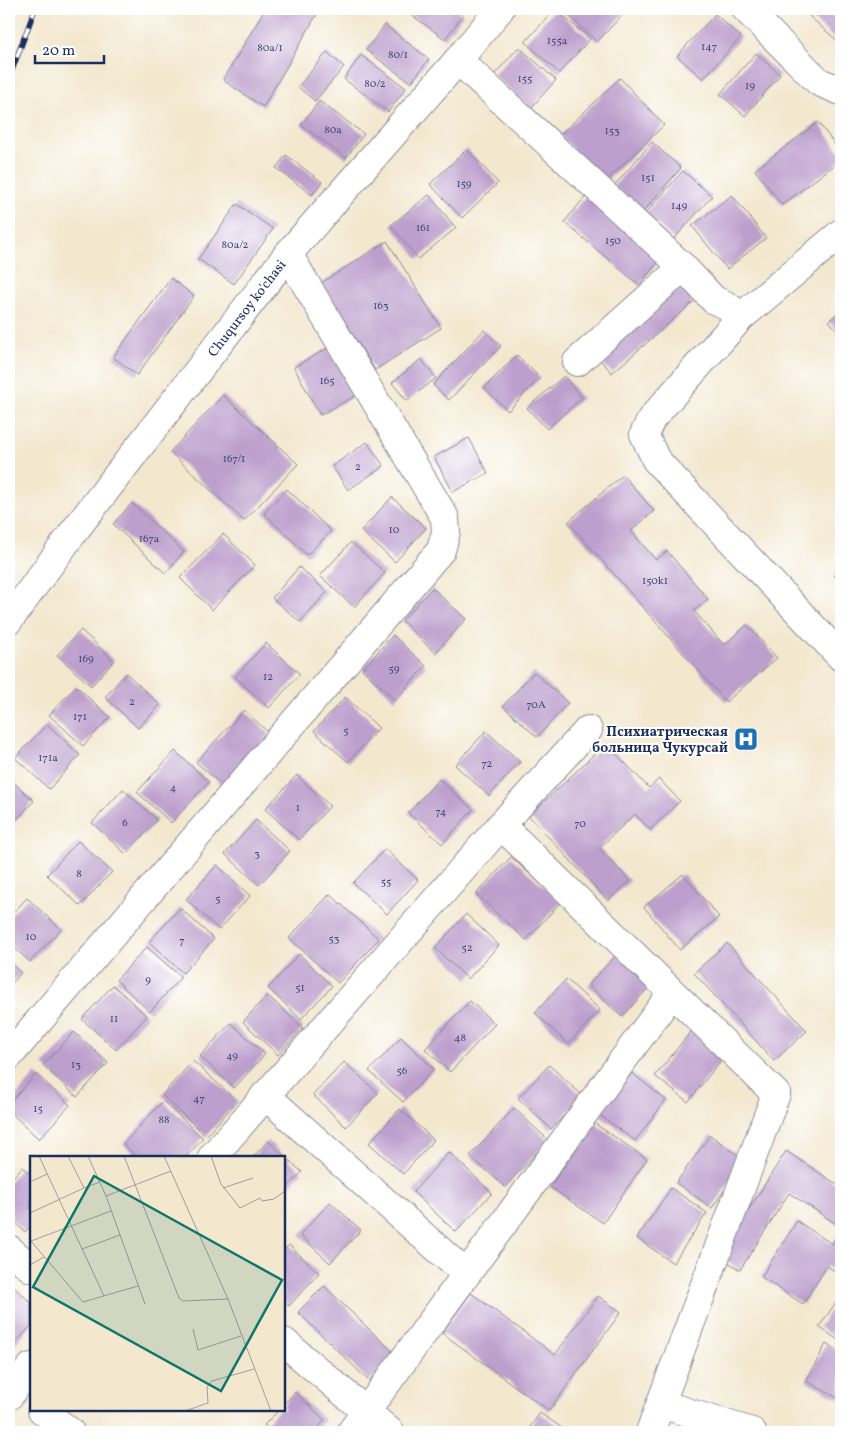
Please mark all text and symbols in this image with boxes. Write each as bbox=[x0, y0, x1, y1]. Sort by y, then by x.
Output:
scale bar bbox=[35, 32, 104, 64]
house number: 155a bbox=[547, 34, 568, 49]
house number: 147 bbox=[701, 40, 717, 55]
text: 20 m bbox=[42, 41, 75, 62]
house number: 80a/1 bbox=[257, 41, 283, 56]
house number: 80/1 bbox=[388, 48, 408, 63]
house number: 155 bbox=[518, 72, 532, 87]
house number: 80/2 bbox=[364, 77, 386, 92]
house number: 19 bbox=[745, 79, 755, 94]
house number: 80а bbox=[324, 123, 342, 138]
house number: 153 bbox=[604, 124, 620, 139]
house number: 151 bbox=[641, 171, 655, 186]
house number: 159 bbox=[456, 177, 472, 192]
house number: 149 bbox=[671, 199, 687, 214]
house number: 161 bbox=[416, 221, 430, 236]
house number: 150 bbox=[605, 234, 621, 249]
house number: 80a/2 bbox=[221, 238, 249, 253]
street label: Chuqursoy ko'chasi bbox=[204, 256, 291, 361]
house number: 163 bbox=[373, 299, 389, 314]
house number: 165 bbox=[319, 374, 335, 389]
house number: 167/1 bbox=[223, 452, 245, 467]
house number: 2 bbox=[355, 460, 361, 475]
house number: 10 bbox=[389, 523, 400, 538]
house number: 167а bbox=[139, 532, 160, 547]
house number: 150k1 bbox=[642, 574, 668, 589]
house number: 169 bbox=[78, 652, 94, 667]
house number: 59 bbox=[389, 662, 400, 677]
house number: 12 bbox=[263, 670, 273, 685]
house number: 2 bbox=[129, 695, 135, 710]
house number: 70A bbox=[526, 698, 546, 713]
house number: 171 bbox=[73, 710, 87, 725]
place label: Психиатрическая больница Чукурсай bbox=[592, 723, 728, 758]
house number: 5 bbox=[343, 724, 349, 739]
hospital icon: Психиатрическая больница Чукурсай bbox=[733, 726, 759, 752]
house number: 171a bbox=[38, 751, 58, 766]
house number: 72 bbox=[481, 757, 493, 772]
house number: 4 bbox=[170, 781, 177, 796]
house number: 1 bbox=[296, 801, 300, 816]
house number: 74 bbox=[436, 805, 447, 820]
house number: 6 bbox=[122, 816, 128, 831]
house number: 70 bbox=[574, 817, 586, 832]
house number: 3 bbox=[254, 847, 260, 862]
house number: 8 bbox=[76, 867, 82, 882]
house number: 55 bbox=[381, 875, 391, 890]
house number: 5 bbox=[215, 892, 221, 907]
house number: 10 bbox=[26, 930, 37, 945]
house number: 53 bbox=[329, 932, 340, 947]
house number: 7 bbox=[179, 934, 185, 949]
house number: 52 bbox=[461, 941, 473, 956]
house number: 9 bbox=[145, 973, 151, 988]
house number: 51 bbox=[295, 981, 305, 996]
house number: 11 bbox=[110, 1012, 118, 1027]
house number: 48 bbox=[454, 1031, 466, 1046]
house number: 49 bbox=[226, 1049, 238, 1064]
house number: 13 bbox=[71, 1058, 81, 1073]
house number: 56 bbox=[397, 1064, 408, 1079]
house number: 47 bbox=[193, 1092, 205, 1107]
house number: 15 bbox=[33, 1102, 43, 1117]
house number: 88 bbox=[158, 1113, 170, 1128]
inset map bbox=[30, 1156, 285, 1411]

